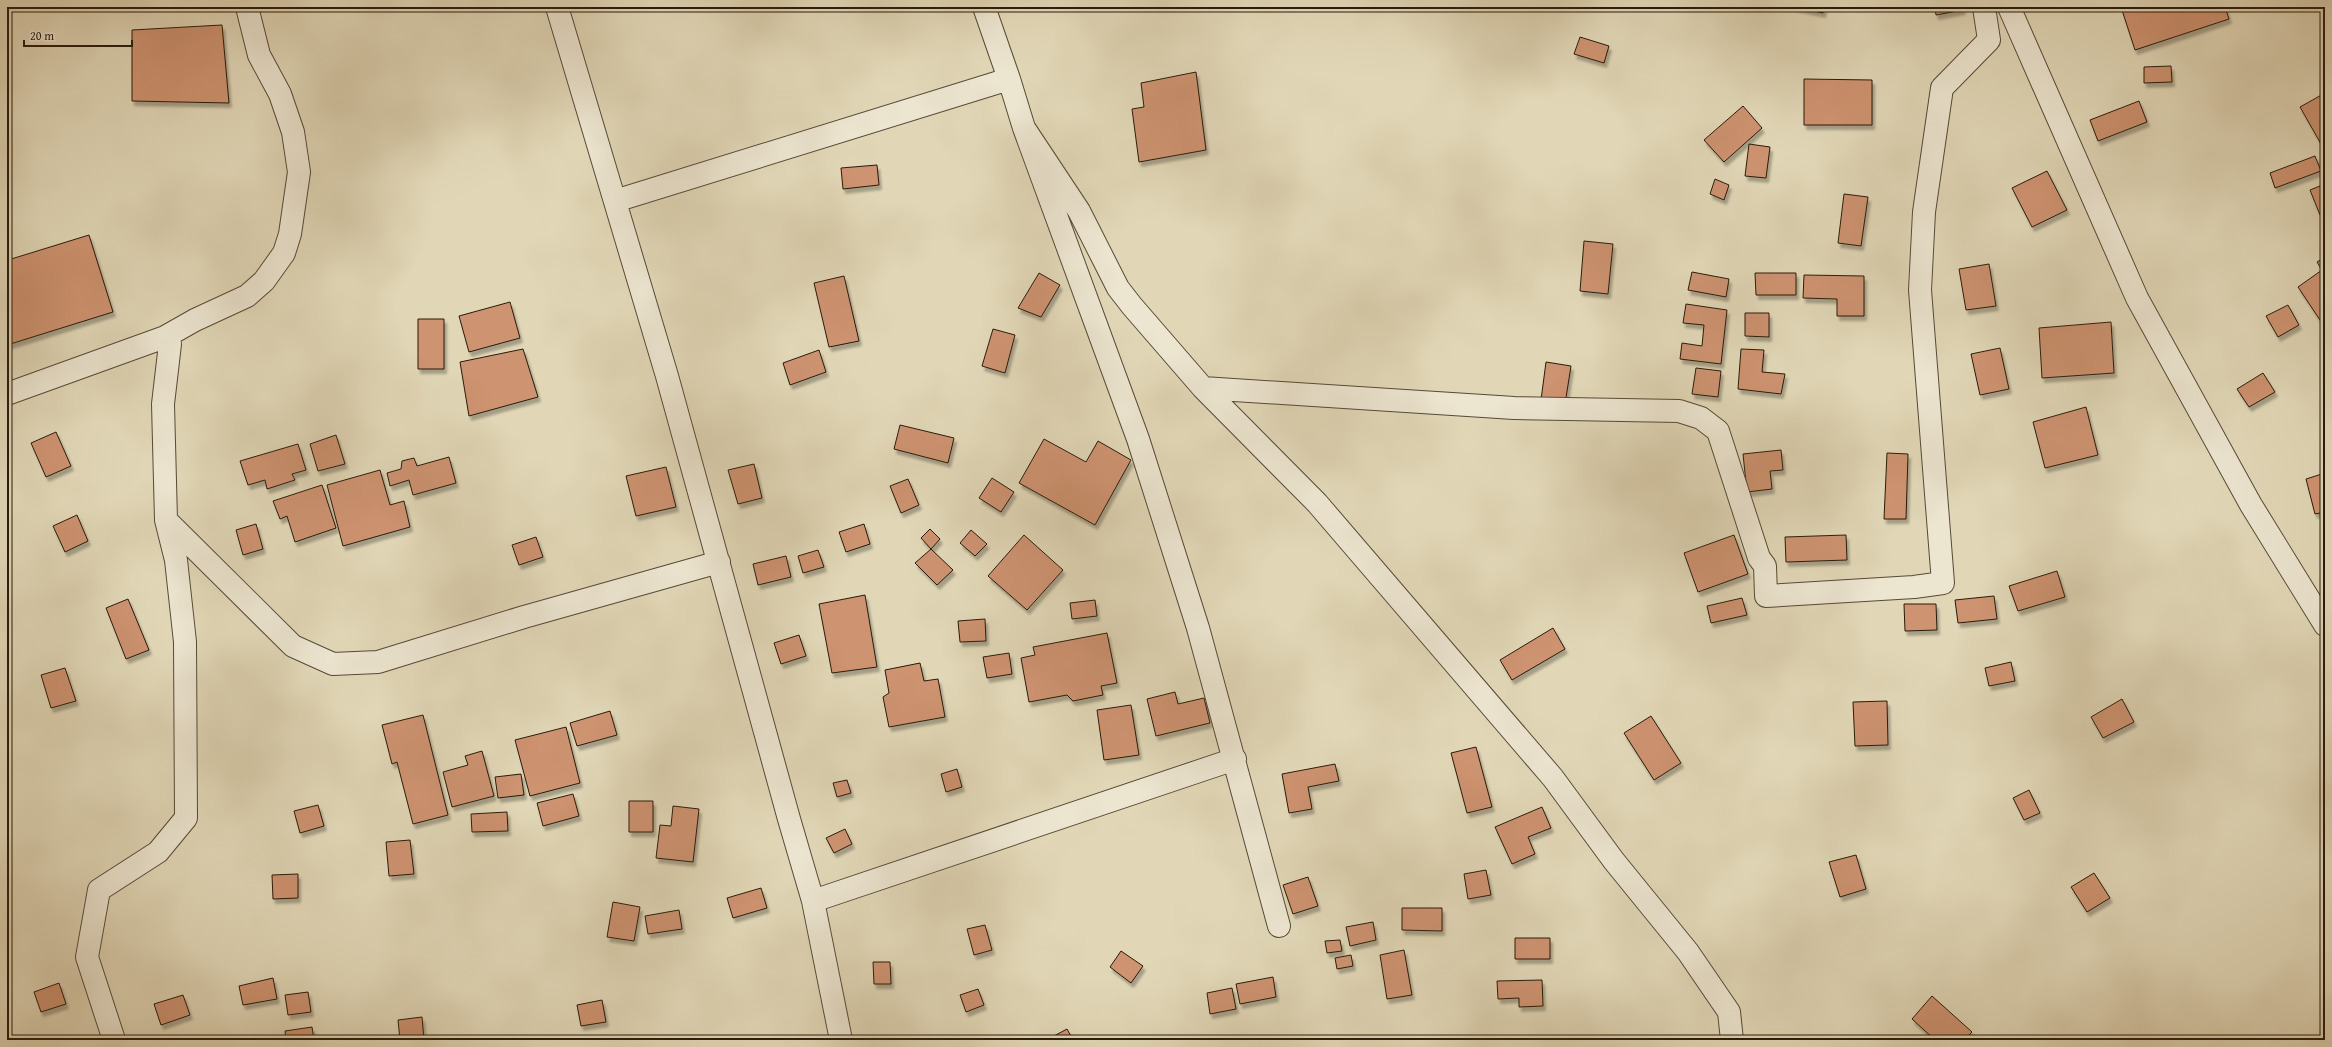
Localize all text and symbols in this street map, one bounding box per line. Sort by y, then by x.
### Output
scale bar [24,22,132,48]
text: 20 m [30,27,54,44]

